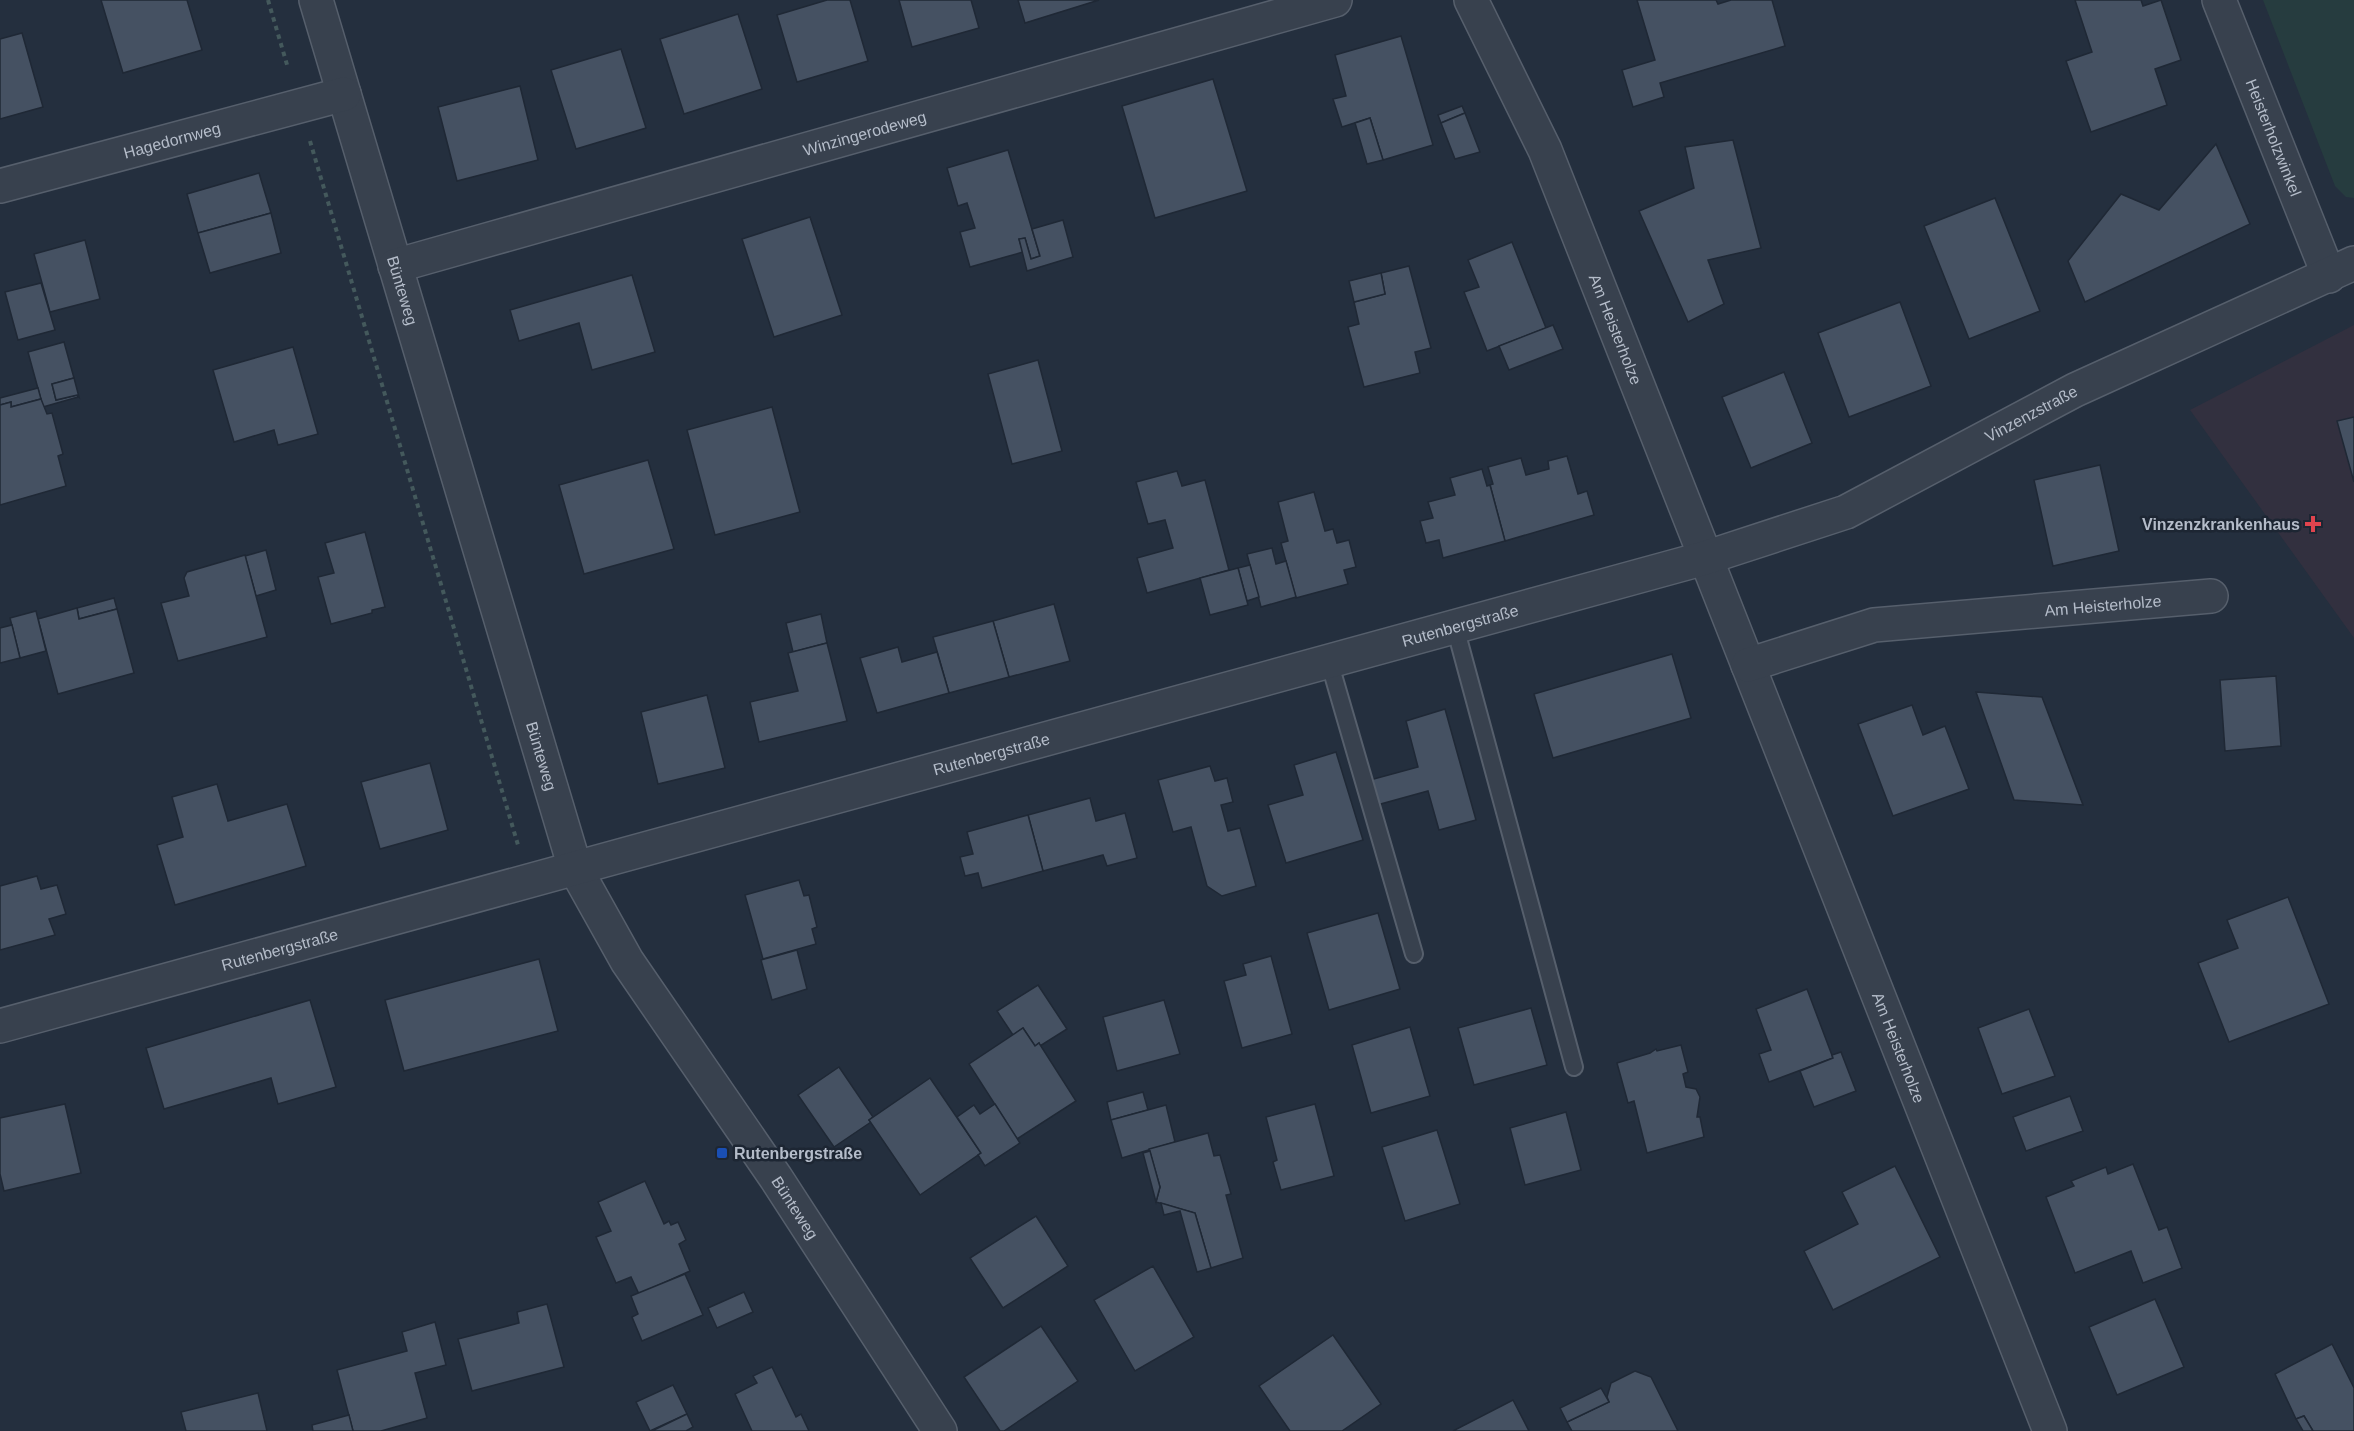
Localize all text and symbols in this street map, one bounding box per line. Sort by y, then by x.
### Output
street label: Heisterholzwinkel [2243,76,2305,199]
street label: Winzingerodeweg [801,108,928,159]
street label: Hagedornweg [122,119,222,161]
street label: Bünteweg [384,254,421,327]
street label: Am Heisterholze [1586,272,1645,387]
street label: Vinzenzstraße [1982,382,2080,445]
marker: Vinzenzkrankenhaus [2304,515,2322,533]
place label: Vinzenzkrankenhaus [2142,516,2300,533]
street label: Am Heisterholze [2044,592,2162,619]
street label: Rutenbergstraße [1400,601,1520,649]
street label: Bünteweg [523,720,560,793]
street label: Rutenbergstraße [931,730,1052,778]
street label: Rutenbergstraße [219,925,340,973]
street label: Am Heisterholze [1869,990,1928,1105]
place label: Rutenbergstraße [734,1145,862,1162]
marker: Rutenbergstraße [715,1146,729,1160]
street label: Bünteweg [769,1173,822,1242]

